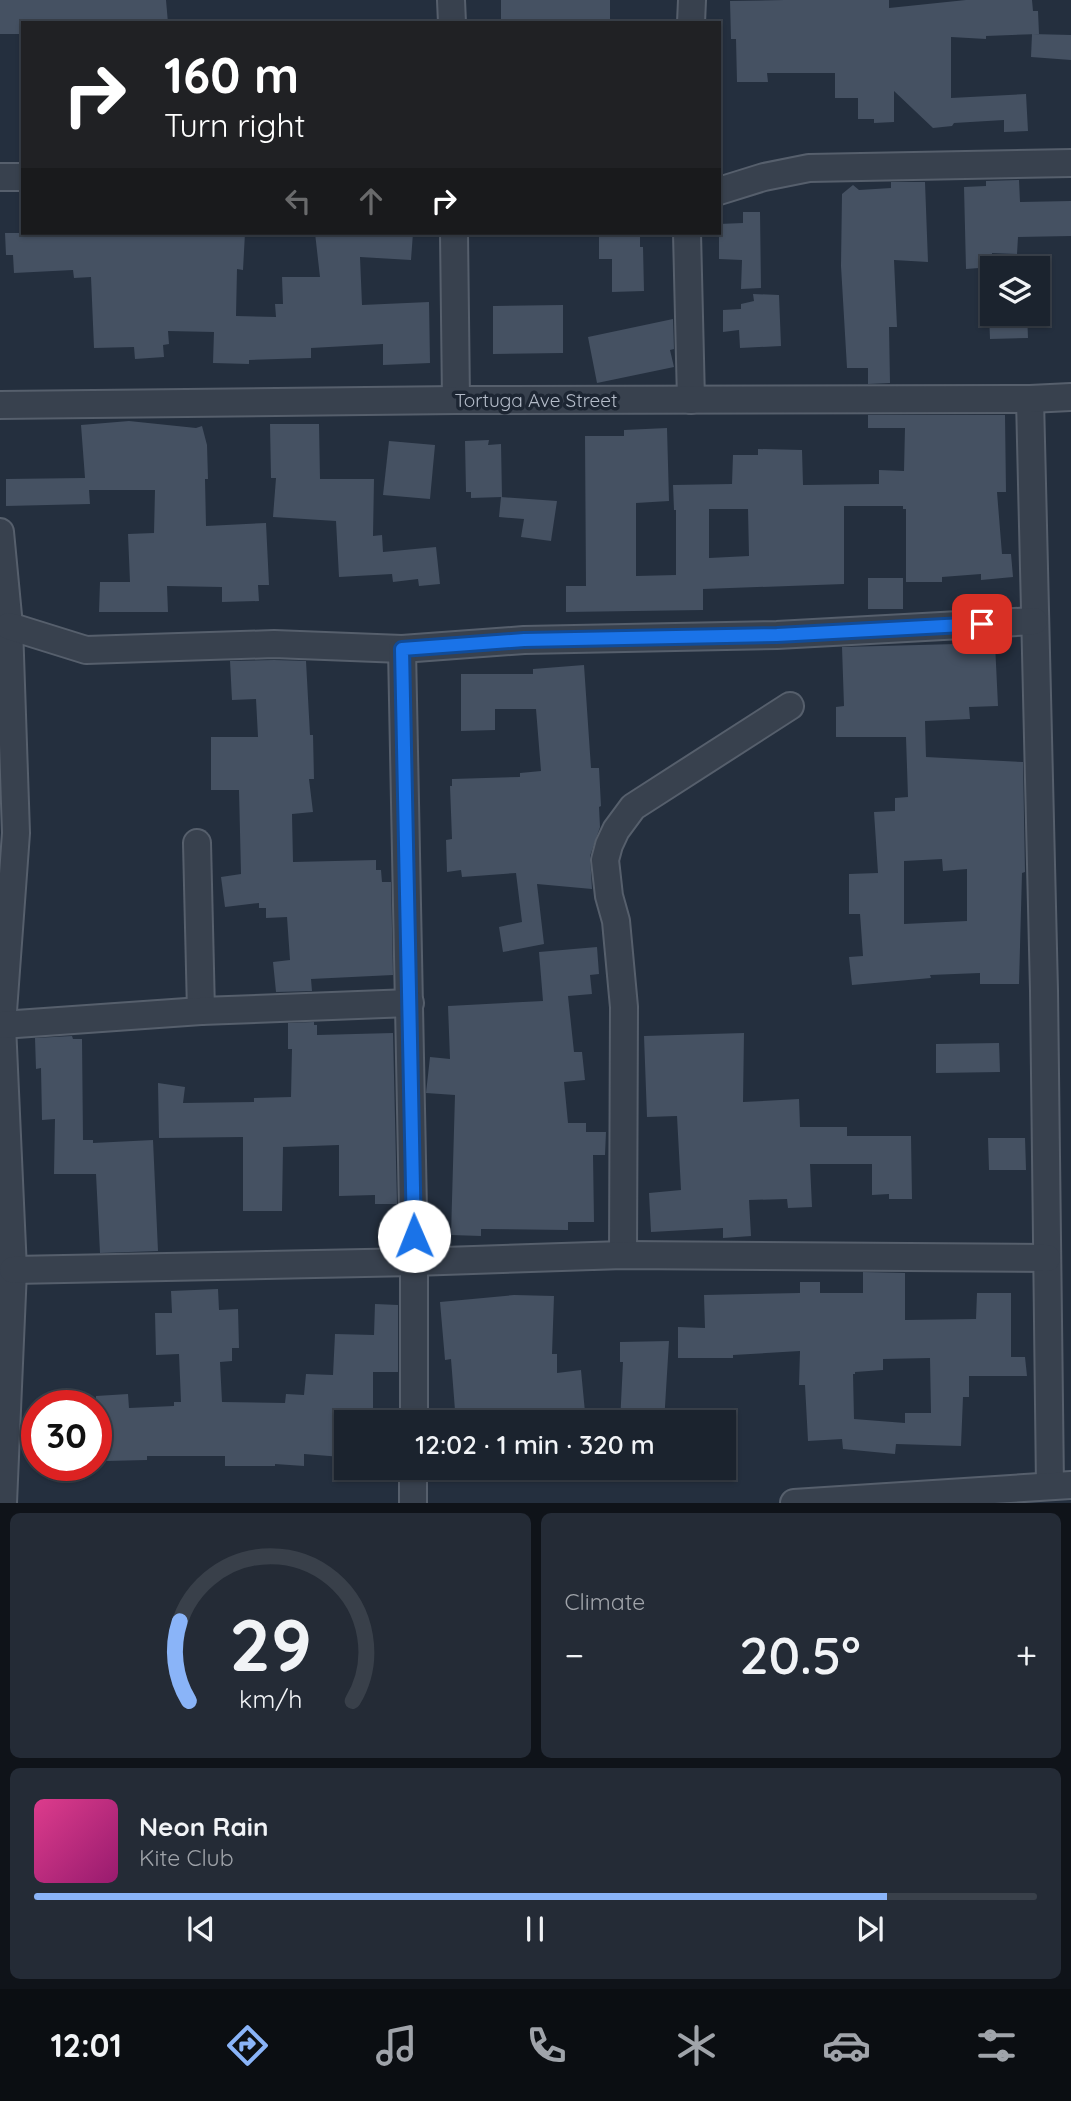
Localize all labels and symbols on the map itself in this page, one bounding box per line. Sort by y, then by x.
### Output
street label: Tortuga Ave Street [454,388,618,412]
pin [952,594,1012,654]
position arrow [377,1199,451,1273]
speed limit sign: 30 [21,1390,112,1481]

